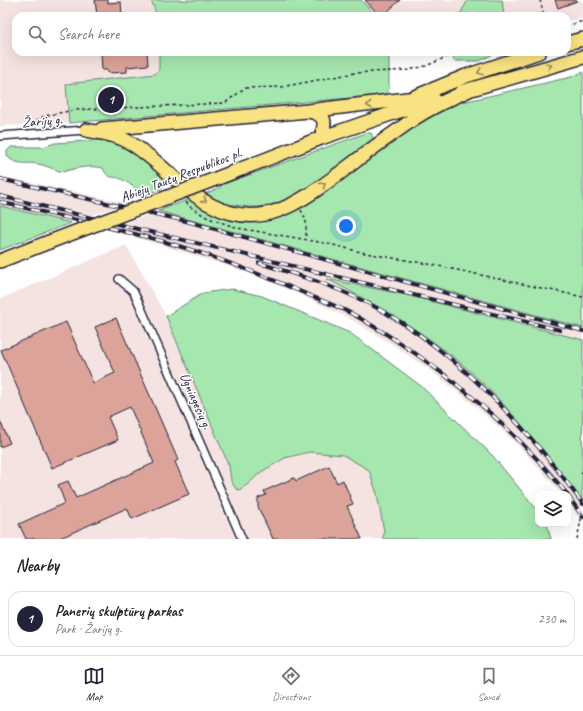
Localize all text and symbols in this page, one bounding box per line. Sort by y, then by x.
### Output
search box [12,12,571,56]
icon: search [26,23,48,45]
text: Search here [58,25,119,44]
one-way arrow [546,62,553,71]
one-way arrow [477,67,484,75]
pin: 1 [98,85,124,115]
one-way arrow [366,100,372,109]
street label: Žarijų g. [21,111,63,131]
street label: Abiejų Tautų Respublikos pl. [118,144,244,206]
one-way arrow [319,182,326,190]
one-way arrow [200,196,207,203]
your location [336,216,356,236]
street label: Ugniagesių g. [176,370,216,432]
map controls [535,491,571,527]
button: layers [535,491,571,527]
text: Nearby [16,555,59,576]
text: Panerių skulptūrų parkas [55,602,182,621]
text: 1 [27,611,33,627]
text: 230 m [538,611,566,627]
text: Park · Žarijų g. [55,621,122,637]
tab: Map [83,665,105,703]
tab: Directions [272,665,311,703]
tab: Saved [478,665,500,703]

